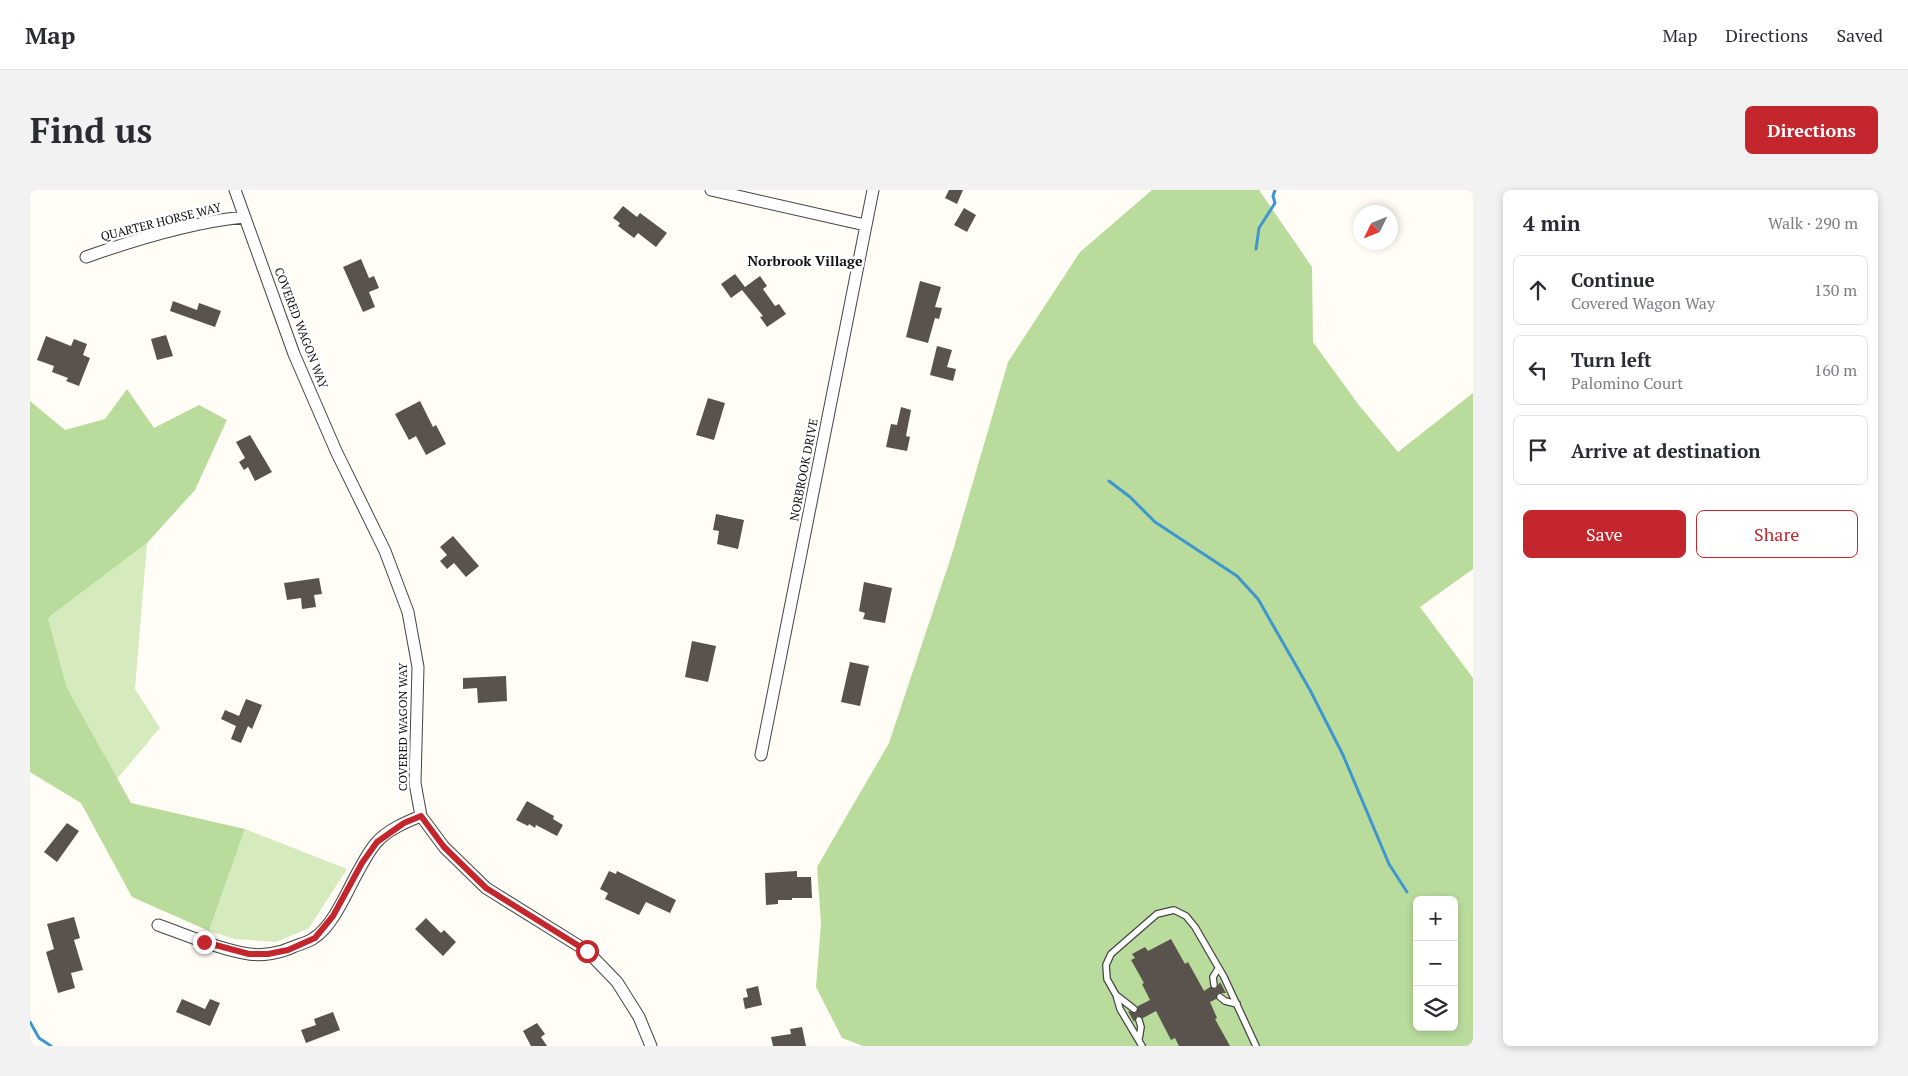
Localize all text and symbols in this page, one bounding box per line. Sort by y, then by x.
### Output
text: Map [25,19,75,51]
text: Map [1662,23,1697,47]
text: Directions [1725,23,1808,47]
text: Saved [1836,23,1883,47]
button: Directions [1745,106,1878,154]
text: Find us [30,107,152,153]
street label: QUARTER HORSE WAY [99,199,223,244]
north arrow [1353,205,1398,250]
text: 4 min [1523,209,1580,237]
text: Walk · 290 m [1768,212,1858,234]
district label: Norbrook Village [747,251,863,270]
street label: COVERED WAGON WAY [271,265,332,391]
text: Continue [1571,267,1655,292]
icon: ahead [1524,276,1552,304]
text: 130 m [1814,279,1857,301]
text: Covered Wagon Way [1571,292,1715,314]
text: Turn left [1571,347,1652,372]
icon: left [1524,356,1552,384]
text: 160 m [1814,359,1857,381]
text: Palomino Court [1571,372,1683,394]
street label: NORBROOK DRIVE [786,417,821,522]
icon: arrive [1524,436,1552,464]
text: Arrive at destination [1571,438,1760,463]
button: Save [1523,510,1686,558]
button: Share [1696,510,1858,558]
street label: COVERED WAGON WAY [395,662,410,791]
map controls [1413,896,1458,1031]
button: + [1413,896,1458,941]
route end [193,931,216,954]
route start [576,940,599,963]
button: − [1413,941,1458,986]
button: layers [1413,986,1458,1031]

